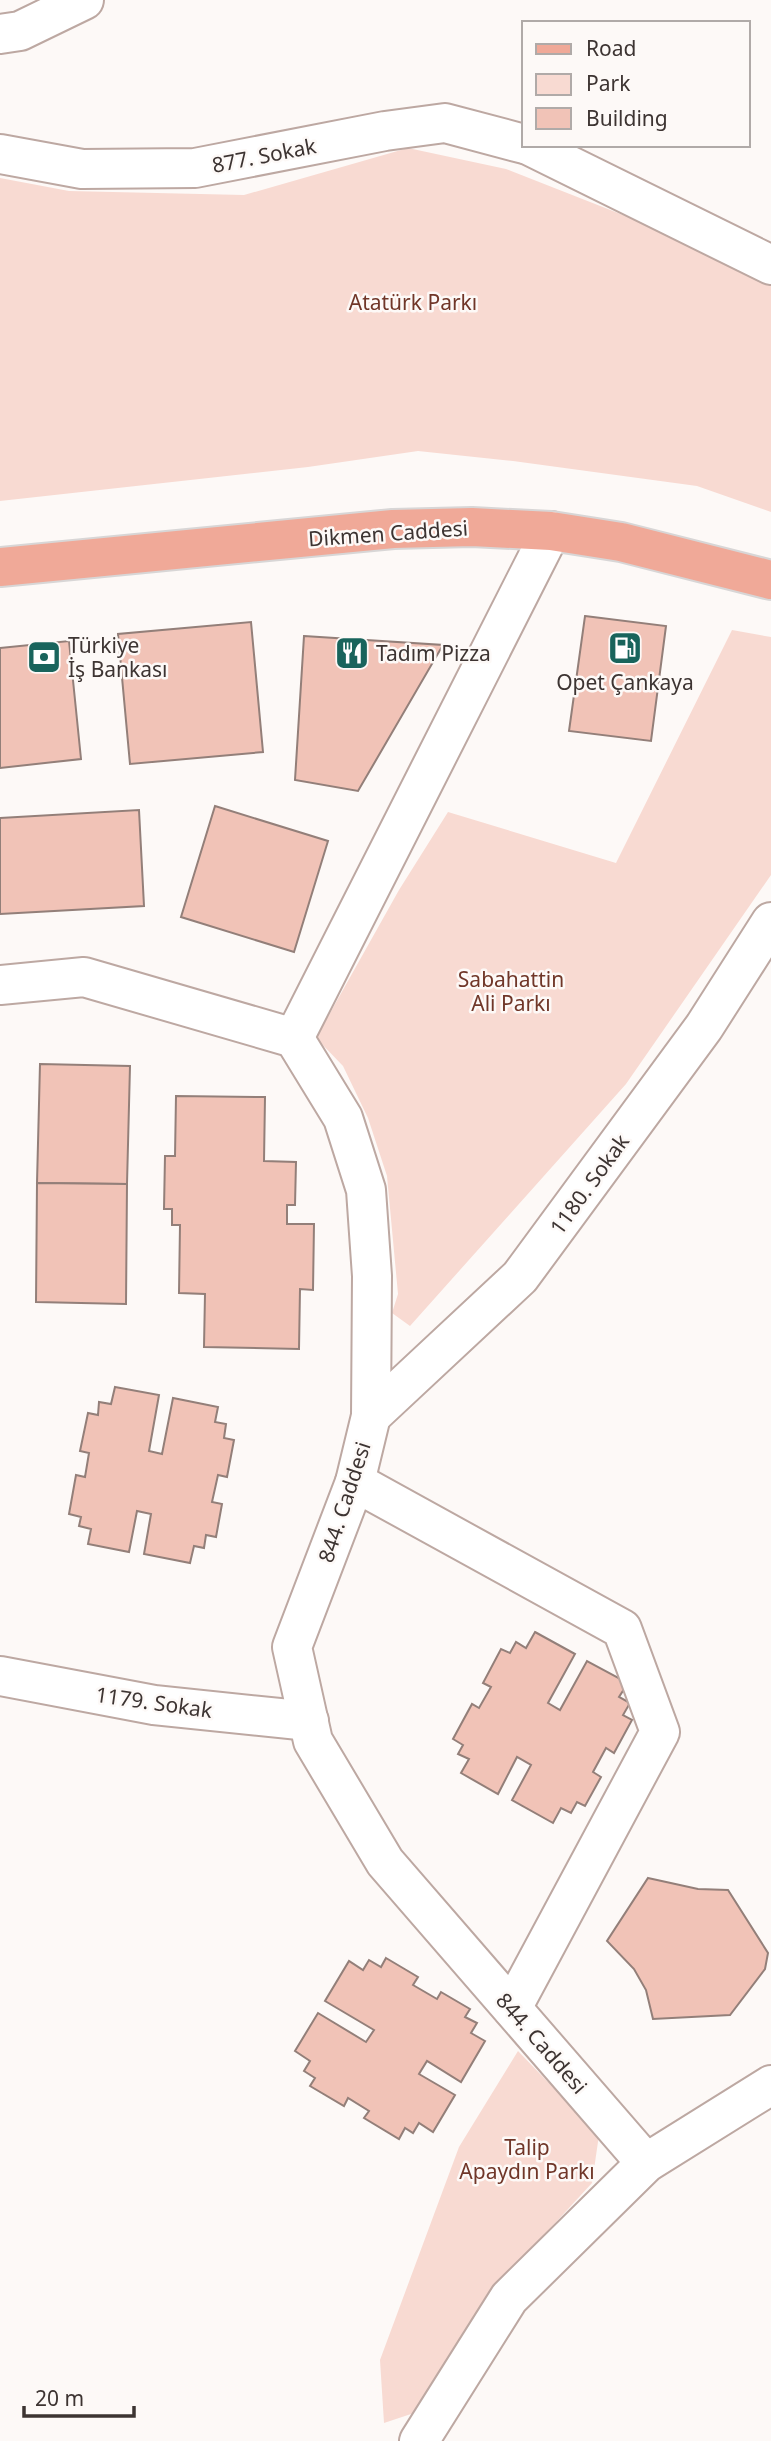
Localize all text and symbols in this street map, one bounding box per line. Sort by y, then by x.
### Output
legend [522,21,750,147]
text: Road [586,34,636,62]
text: Park [586,69,631,97]
text: Building [586,104,668,132]
street label: 877. Sokak [210,131,319,179]
park label: Atatürk Parkı [349,288,477,316]
street label: Dikmen Caddesi [307,513,469,553]
fuel station icon: Opet Çankaya [606,629,644,667]
place label: Türkiye İş Bankası [68,631,168,683]
restaurant icon: Tadım Pizza [333,634,371,672]
bank icon: Türkiye İş Bankası [25,638,63,676]
place label: Tadım Pizza [376,639,491,667]
place label: Opet Çankaya [556,668,694,696]
park label: Sabahattin Ali Parkı [458,965,564,1017]
street label: 1180. Sokak [543,1128,635,1240]
street label: 844. Caddesi [311,1438,377,1566]
street label: 1179. Sokak [94,1680,215,1724]
street label: 844. Caddesi [490,1987,594,2099]
park label: Talip Apaydın Parkı [459,2133,595,2185]
scale bar [24,2374,135,2418]
text: 20 m [35,2384,84,2412]

